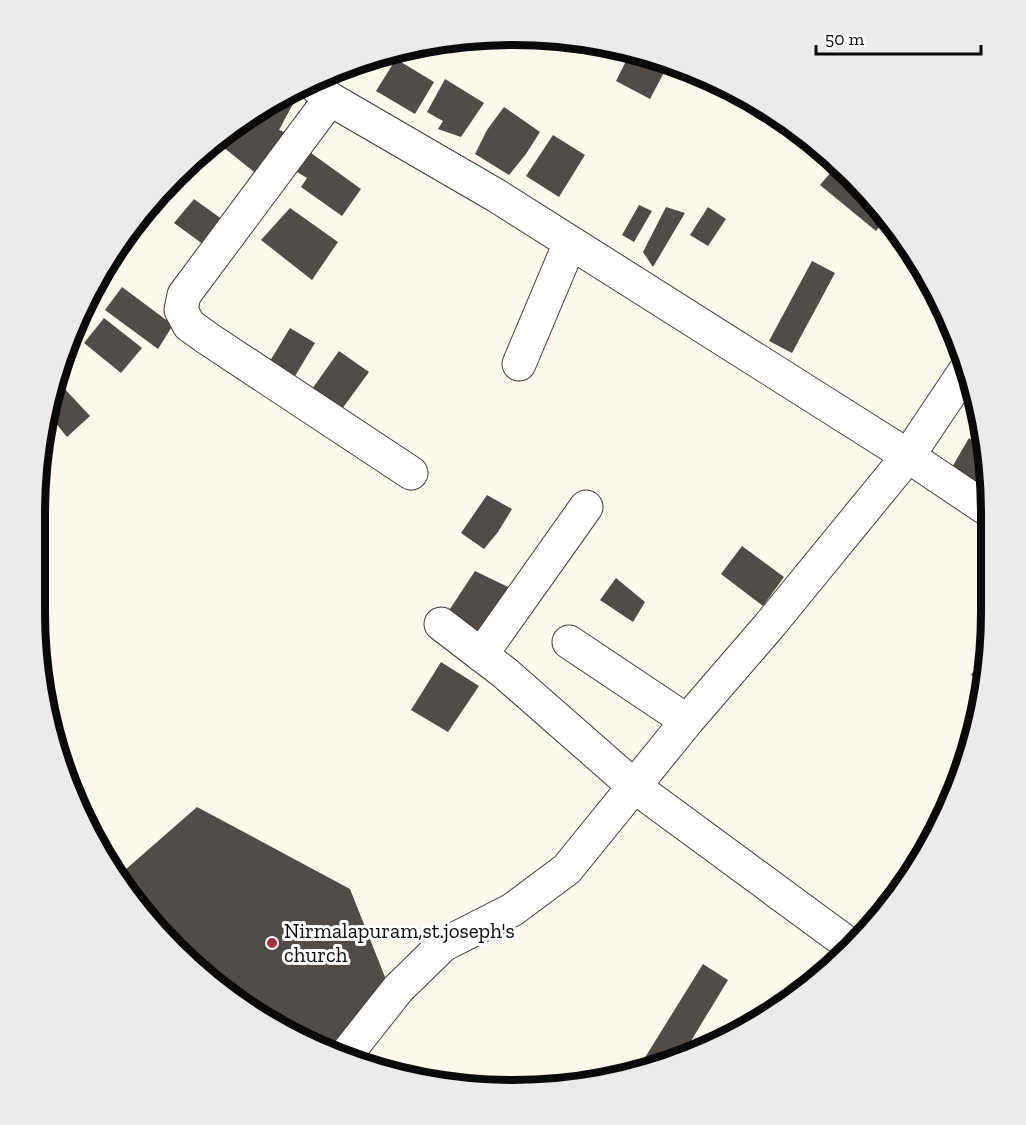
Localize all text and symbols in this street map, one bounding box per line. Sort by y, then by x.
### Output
scale bar [816,18,981,56]
text: 50 m [825,28,865,50]
place label: Nirmalapuram,st.joseph's church [284,918,515,967]
marker: Nirmalapuram,st.joseph's church [265,936,279,950]

